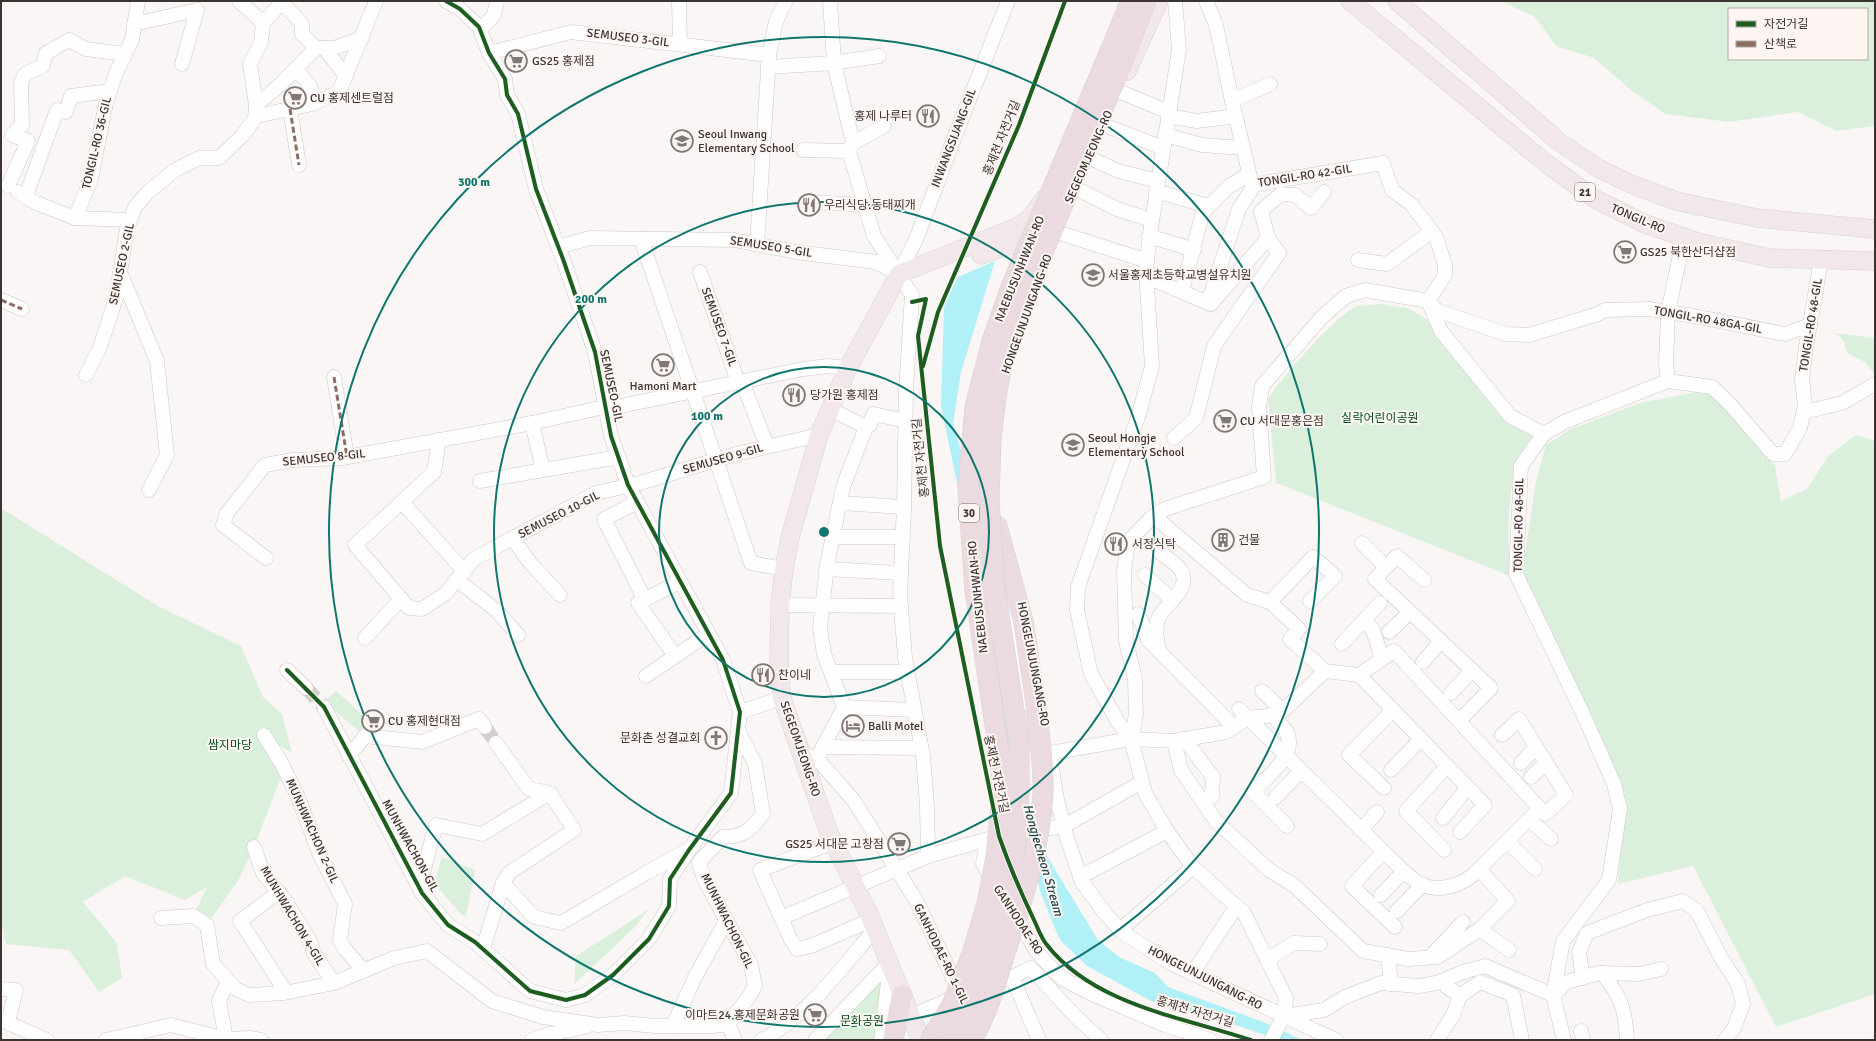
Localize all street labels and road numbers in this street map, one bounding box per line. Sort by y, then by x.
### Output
street label: SEMUSEO 3-GIL [586,25,670,51]
street label: INWANGSIJANG-GIL [928,86,980,190]
street label: TONGIL-RO 36-GIL [79,95,115,191]
street label: 홍제천 자전거길 [980,98,1024,178]
street label: SEGEOMJEONG-RO [1062,108,1116,206]
street label: TONGIL-RO 42-GIL [1257,161,1353,191]
road number: 21 [1575,183,1595,201]
street label: TONGIL-RO [1609,201,1667,237]
street label: NAEBUSUNHWAN-RO [992,214,1048,324]
street label: SEMUSEO 2-GIL [106,222,138,306]
street label: SEMUSEO 5-GIL [729,233,813,261]
street label: HONGEUNJUNGANG-RO [998,252,1056,376]
street label: TONGIL-RO 48-GIL [1796,277,1826,373]
street label: SEMUSEO 7-GIL [698,285,740,369]
street label: TONGIL-RO 48GA-GIL [1653,303,1763,337]
street label: SEMUSEO-GIL [596,348,626,424]
street label: 홍제천 자전거길 [909,417,933,499]
street label: SEMUSEO 9-GIL [681,440,765,478]
street label: SEMUSEO 8-GIL [282,446,366,470]
street label: TONGIL-RO 48-GIL [1511,478,1527,572]
street label: SEMUSEO 10-GIL [516,488,602,542]
road number: 30 [959,504,979,522]
street label: NAEBUSUNHWAN-RO [965,540,991,654]
street label: HONGEUNJUNGANG-RO [1014,601,1052,728]
street label: SEGEOMJEONG-RO [777,699,823,799]
street label: 홍제천 자전거길 [980,733,1012,815]
street label: MUNHWACHON 2-GIL [282,776,342,886]
street label: MUNHWACHON-GIL [378,797,442,895]
street label: MUNHWACHON 4-GIL [256,864,328,968]
street label: MUNHWACHON-GIL [697,871,757,971]
street label: GANHODAE-RO [990,882,1046,958]
street label: GANHODAE-RO 1-GIL [910,901,972,1007]
street label: HONGEUNJUNGANG-RO [1145,943,1265,1013]
street label: 홍제천 자전거길 [1155,993,1235,1031]

